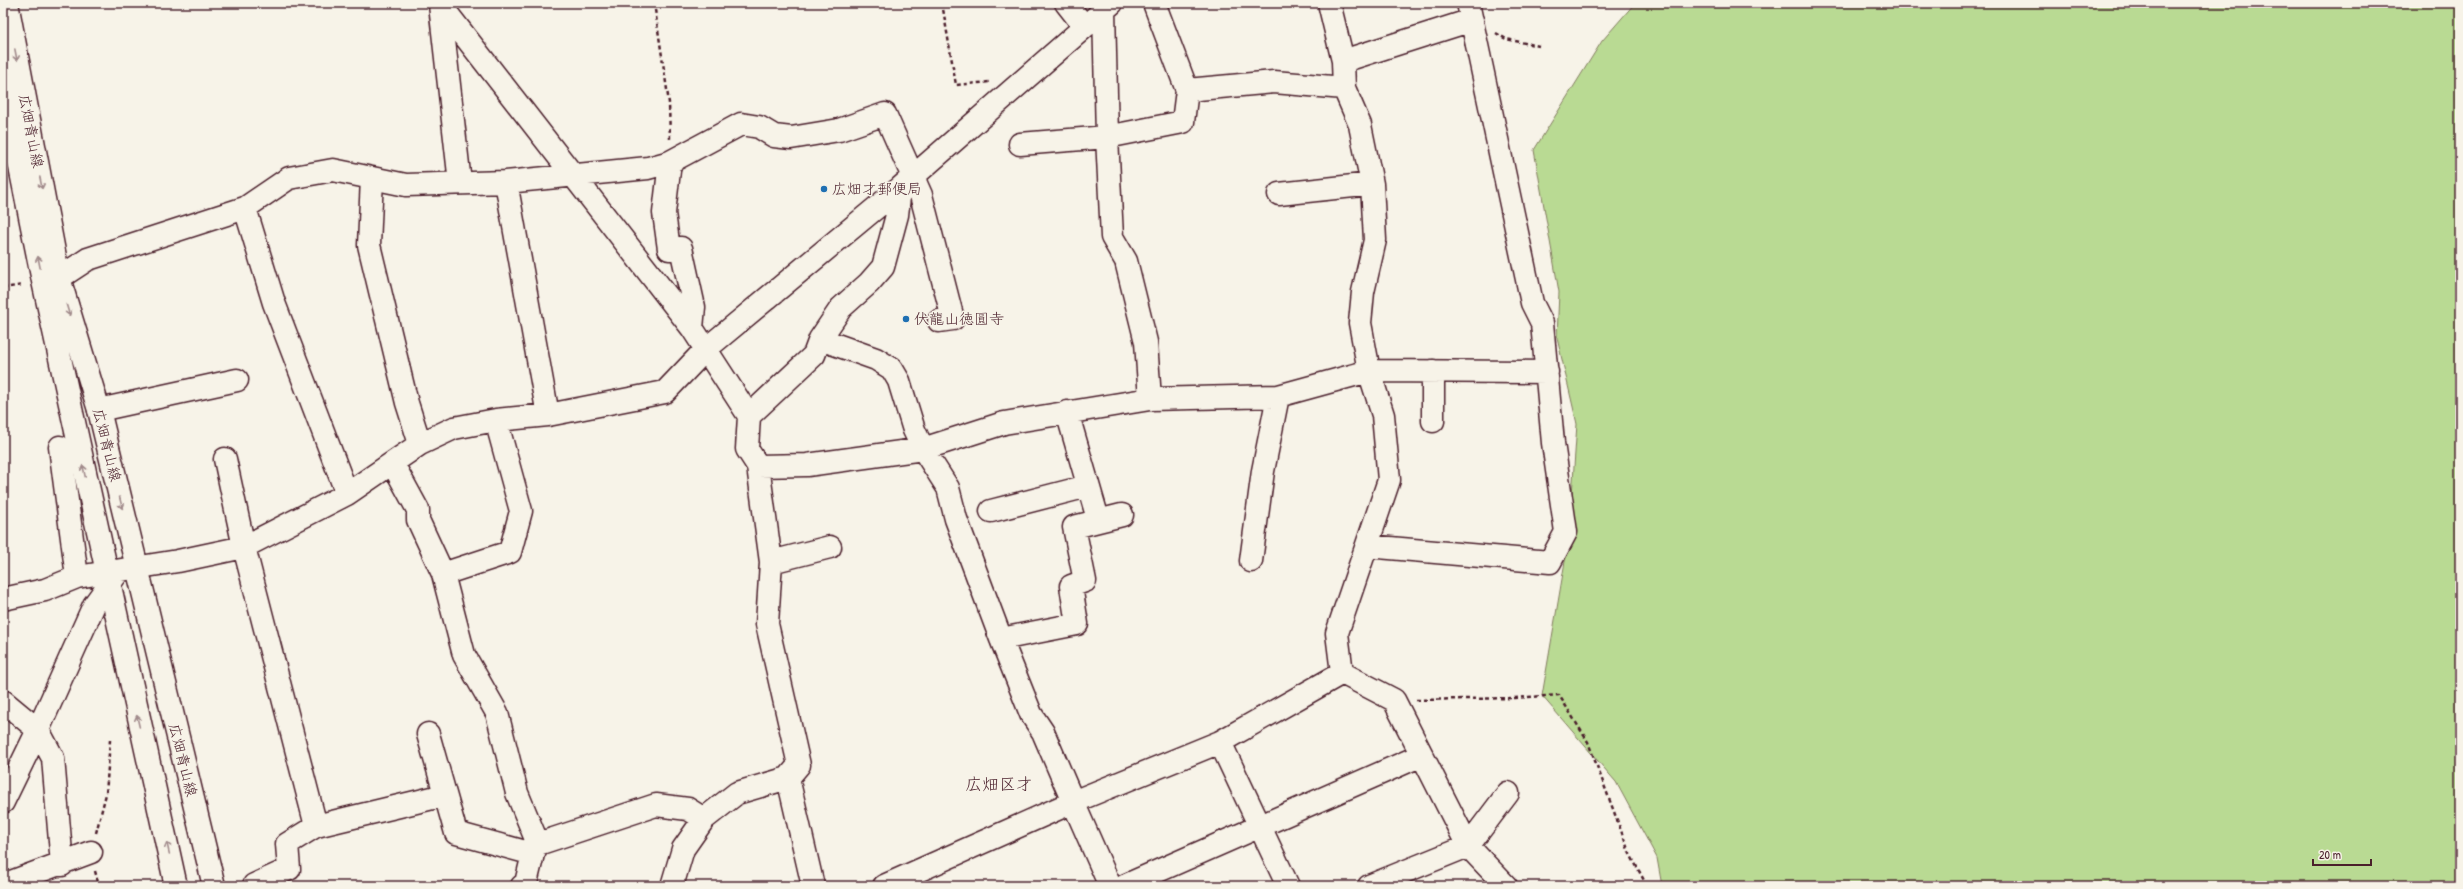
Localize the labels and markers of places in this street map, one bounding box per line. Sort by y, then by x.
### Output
place label: 広畑才郵便局 [832,178,922,199]
marker: 広畑才郵便局 [819,184,829,194]
place label: 伏龍山徳圓寺 [914,308,1004,329]
marker: 伏龍山徳圓寺 [901,314,911,324]

